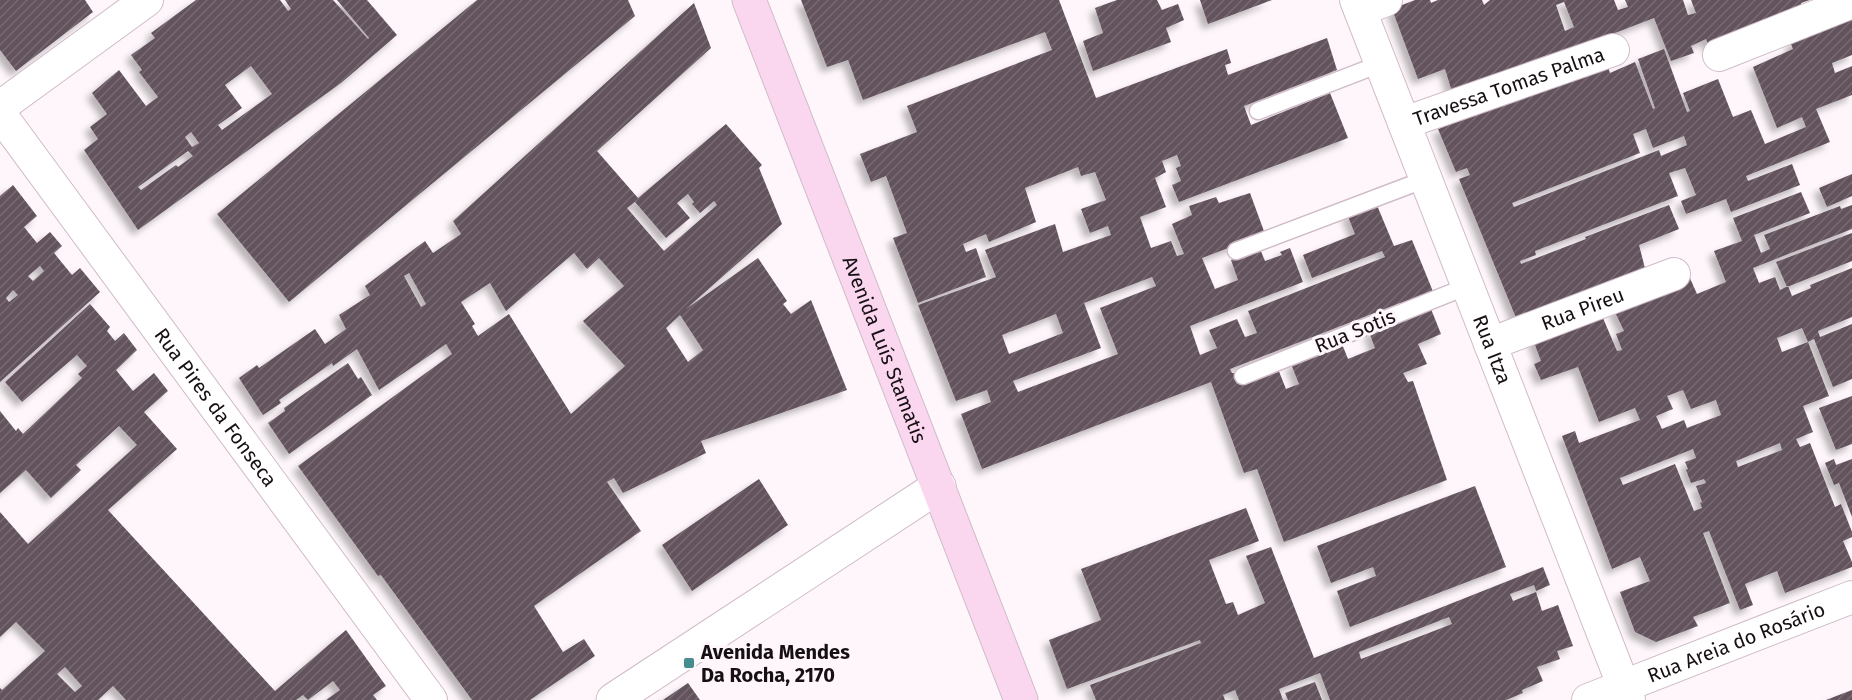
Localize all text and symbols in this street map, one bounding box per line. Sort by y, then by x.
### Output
street label: Travessa Tomas Palma [1410,42,1608,131]
street label: Avenida Luís Stamatis [838,253,932,446]
street label: Rua Pireu [1538,282,1627,335]
street label: Rua Sotis [1311,304,1399,358]
street label: Rua Itza [1468,311,1517,387]
street label: Rua Pires da Fonseca [149,323,282,491]
street label: Rua Areia do Rosário [1644,597,1828,688]
place label: Avenida Mendes Da Rocha, 2170 [700,640,850,687]
marker: Avenida Mendes Da Rocha, 2170 [682,656,696,670]

